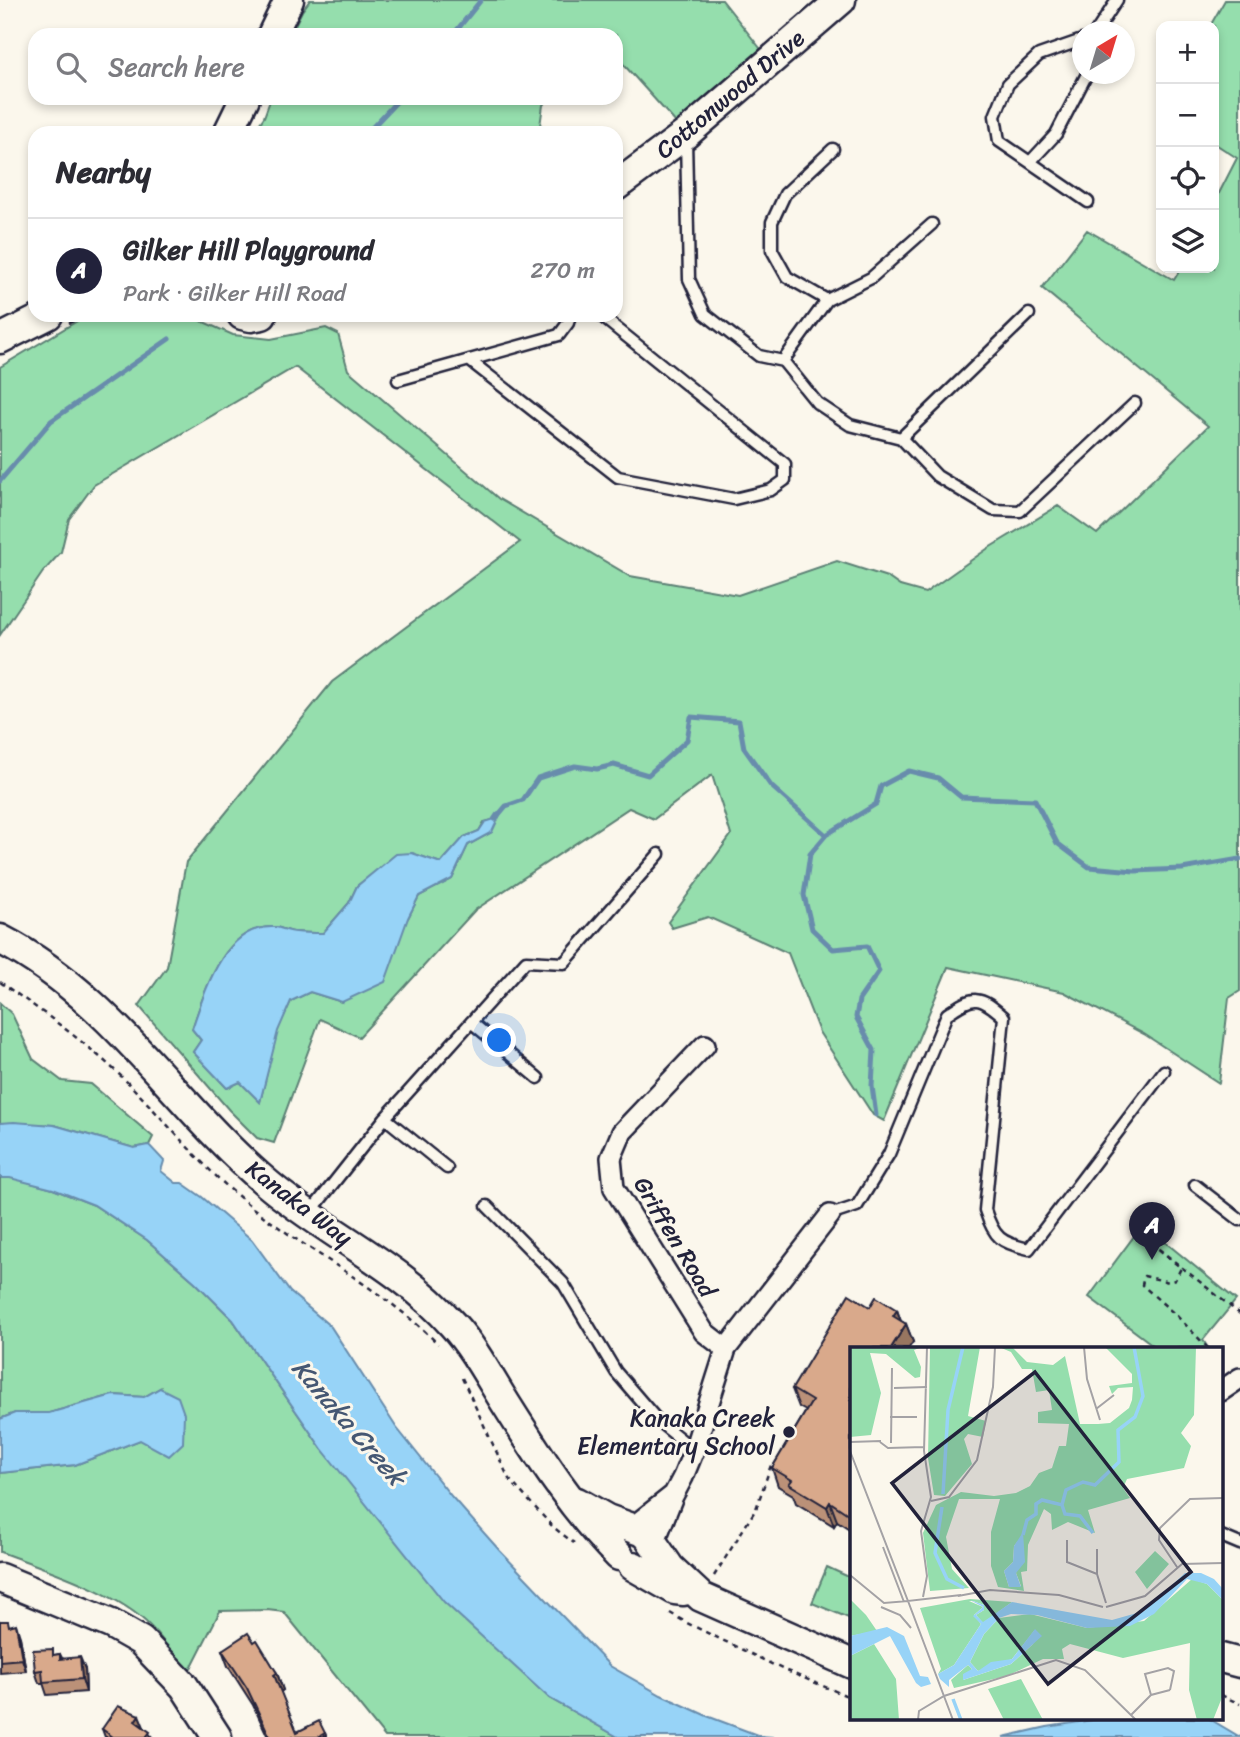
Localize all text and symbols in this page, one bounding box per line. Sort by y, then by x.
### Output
street label: Cottonwood Drive [646,18,815,170]
north arrow [1072,21,1135,84]
map controls [1156,21,1219,273]
button: + [1156,21,1219,84]
search box [28,28,623,105]
text: Search here [108,44,245,90]
icon: search [52,48,90,86]
button: − [1156,84,1219,147]
text: Nearby [56,145,151,199]
button: locate [1156,147,1219,210]
button: layers [1156,210,1219,273]
text: Gilker Hill Playground [123,227,373,273]
text: A [71,250,87,291]
text: 270 m [530,250,595,291]
text: Park · Gilker Hill Road [123,273,346,314]
your location [482,1023,516,1057]
street label: Kanaka Way [236,1148,362,1258]
street label: Griffen Road [622,1168,729,1307]
pin: A [1129,1202,1175,1260]
inset map [850,1347,1222,1720]
water label: Kanaka Creek [280,1348,420,1499]
place label: Kanaka Creek Elementary School [577,1397,776,1467]
marker: Kanaka Creek Elementary School [781,1424,797,1440]

